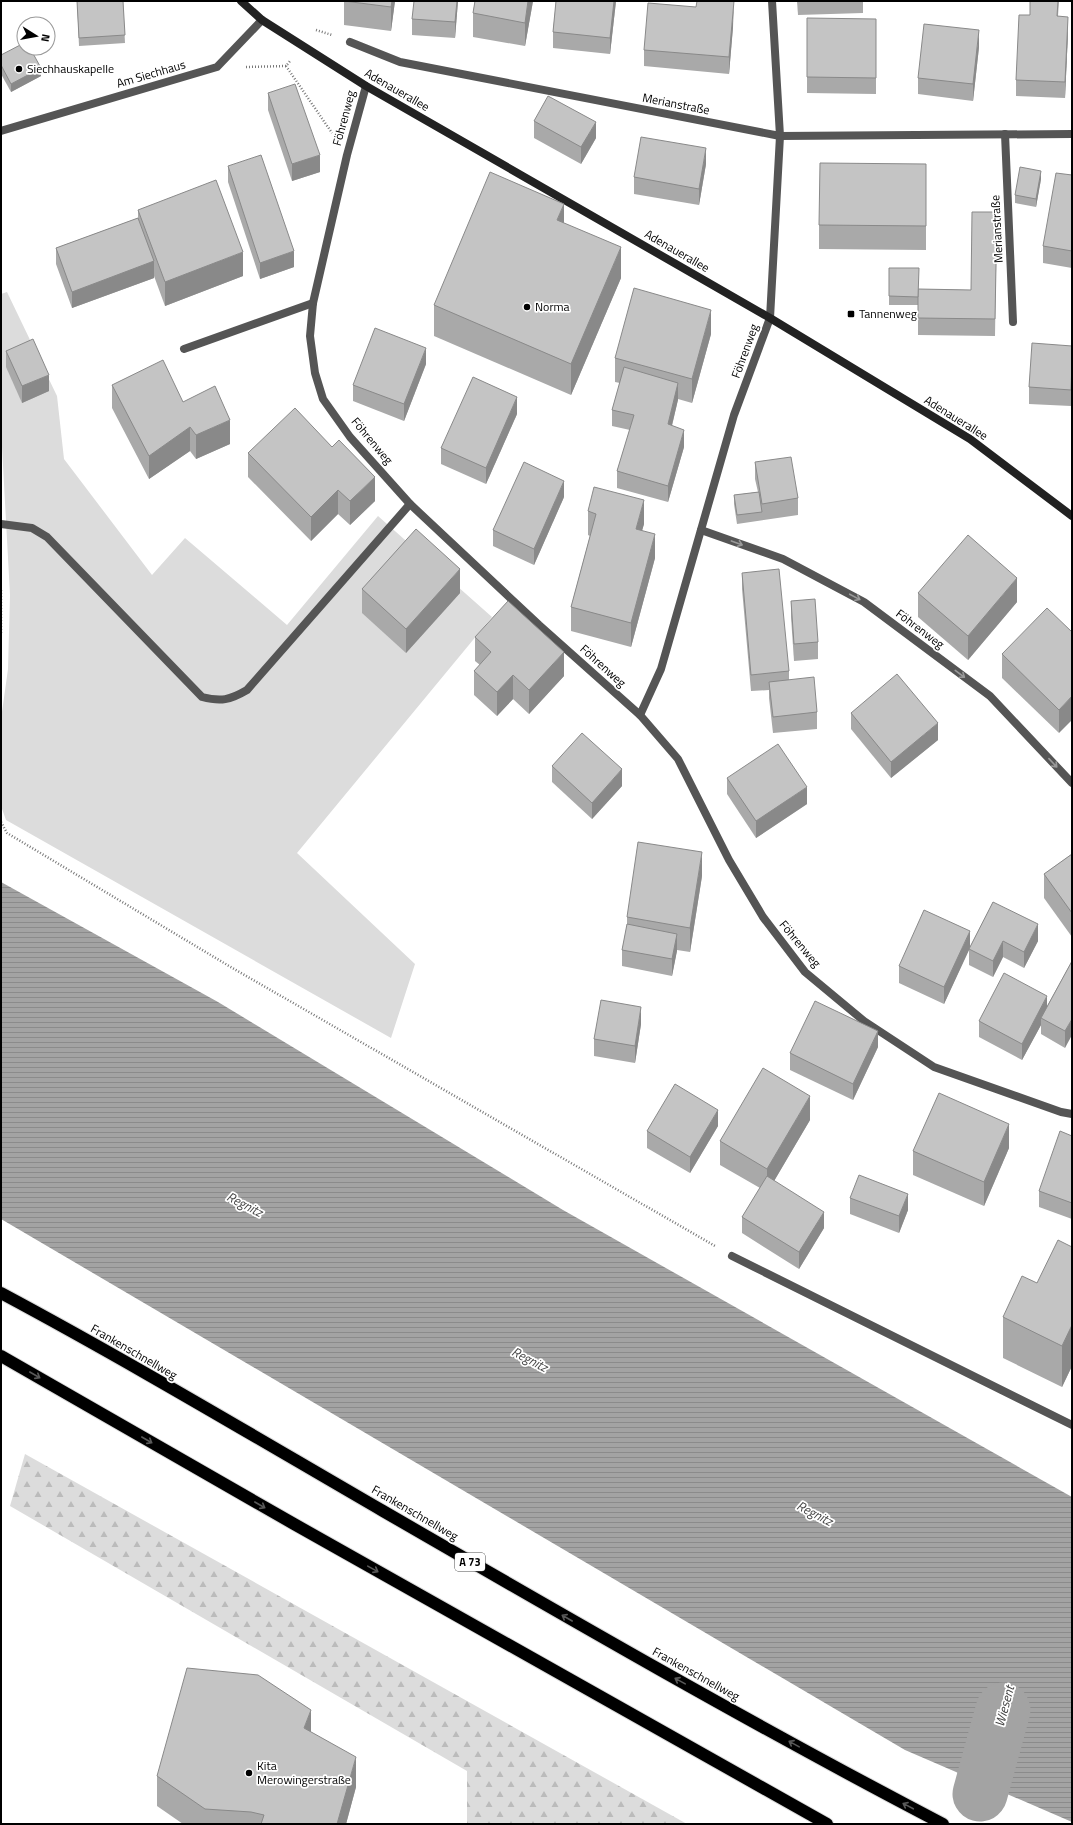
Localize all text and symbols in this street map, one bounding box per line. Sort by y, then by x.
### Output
north arrow [16,16,56,56]
text: N [37,33,54,43]
street label: Am Siechhaus [114,54,188,92]
place label: Siechhauskapelle [27,59,114,78]
street label: Adenauerallee [361,63,433,116]
marker: Siechhauskapelle [14,64,24,74]
street label: Föhrenweg [327,88,360,148]
street label: Merianstraße [641,88,711,119]
street label: Merianstraße [985,194,1008,264]
street label: Adenauerallee [641,224,713,277]
place label: Norma [535,297,570,316]
marker: Norma [522,302,532,312]
place label: Tannenweg [859,304,917,323]
marker: Tannenweg [846,309,856,319]
street label: Föhrenweg [726,321,763,381]
street label: Adenauerallee [921,390,992,445]
street label: Föhrenweg [347,413,398,468]
one-way arrow [731,539,743,547]
one-way arrow [849,594,861,602]
street label: Föhrenweg [892,604,949,653]
street label: Föhrenweg [576,640,631,692]
one-way arrow [954,669,965,678]
one-way arrow [1049,758,1058,769]
street label: Föhrenweg [775,916,826,971]
water label: Regnitz [223,1186,268,1223]
street label: Frankenschnellweg [87,1319,181,1384]
water label: Regnitz [508,1341,553,1378]
one-way arrow [29,1372,41,1380]
one-way arrow [141,1437,153,1445]
street label: Frankenschnellweg [368,1480,462,1545]
water label: Regnitz [793,1495,838,1532]
one-way arrow [254,1502,266,1509]
road number: A 73 [455,1553,485,1571]
one-way arrow [367,1566,379,1573]
one-way arrow [561,1613,573,1621]
street label: Frankenschnellweg [649,1642,743,1705]
one-way arrow [674,1677,686,1684]
water label: Wiesent [989,1682,1020,1729]
one-way arrow [788,1740,800,1748]
place label: Kita Merowingerstraße [257,1756,351,1789]
marker: Kita Merowingerstraße [244,1768,254,1778]
one-way arrow [902,1802,914,1809]

